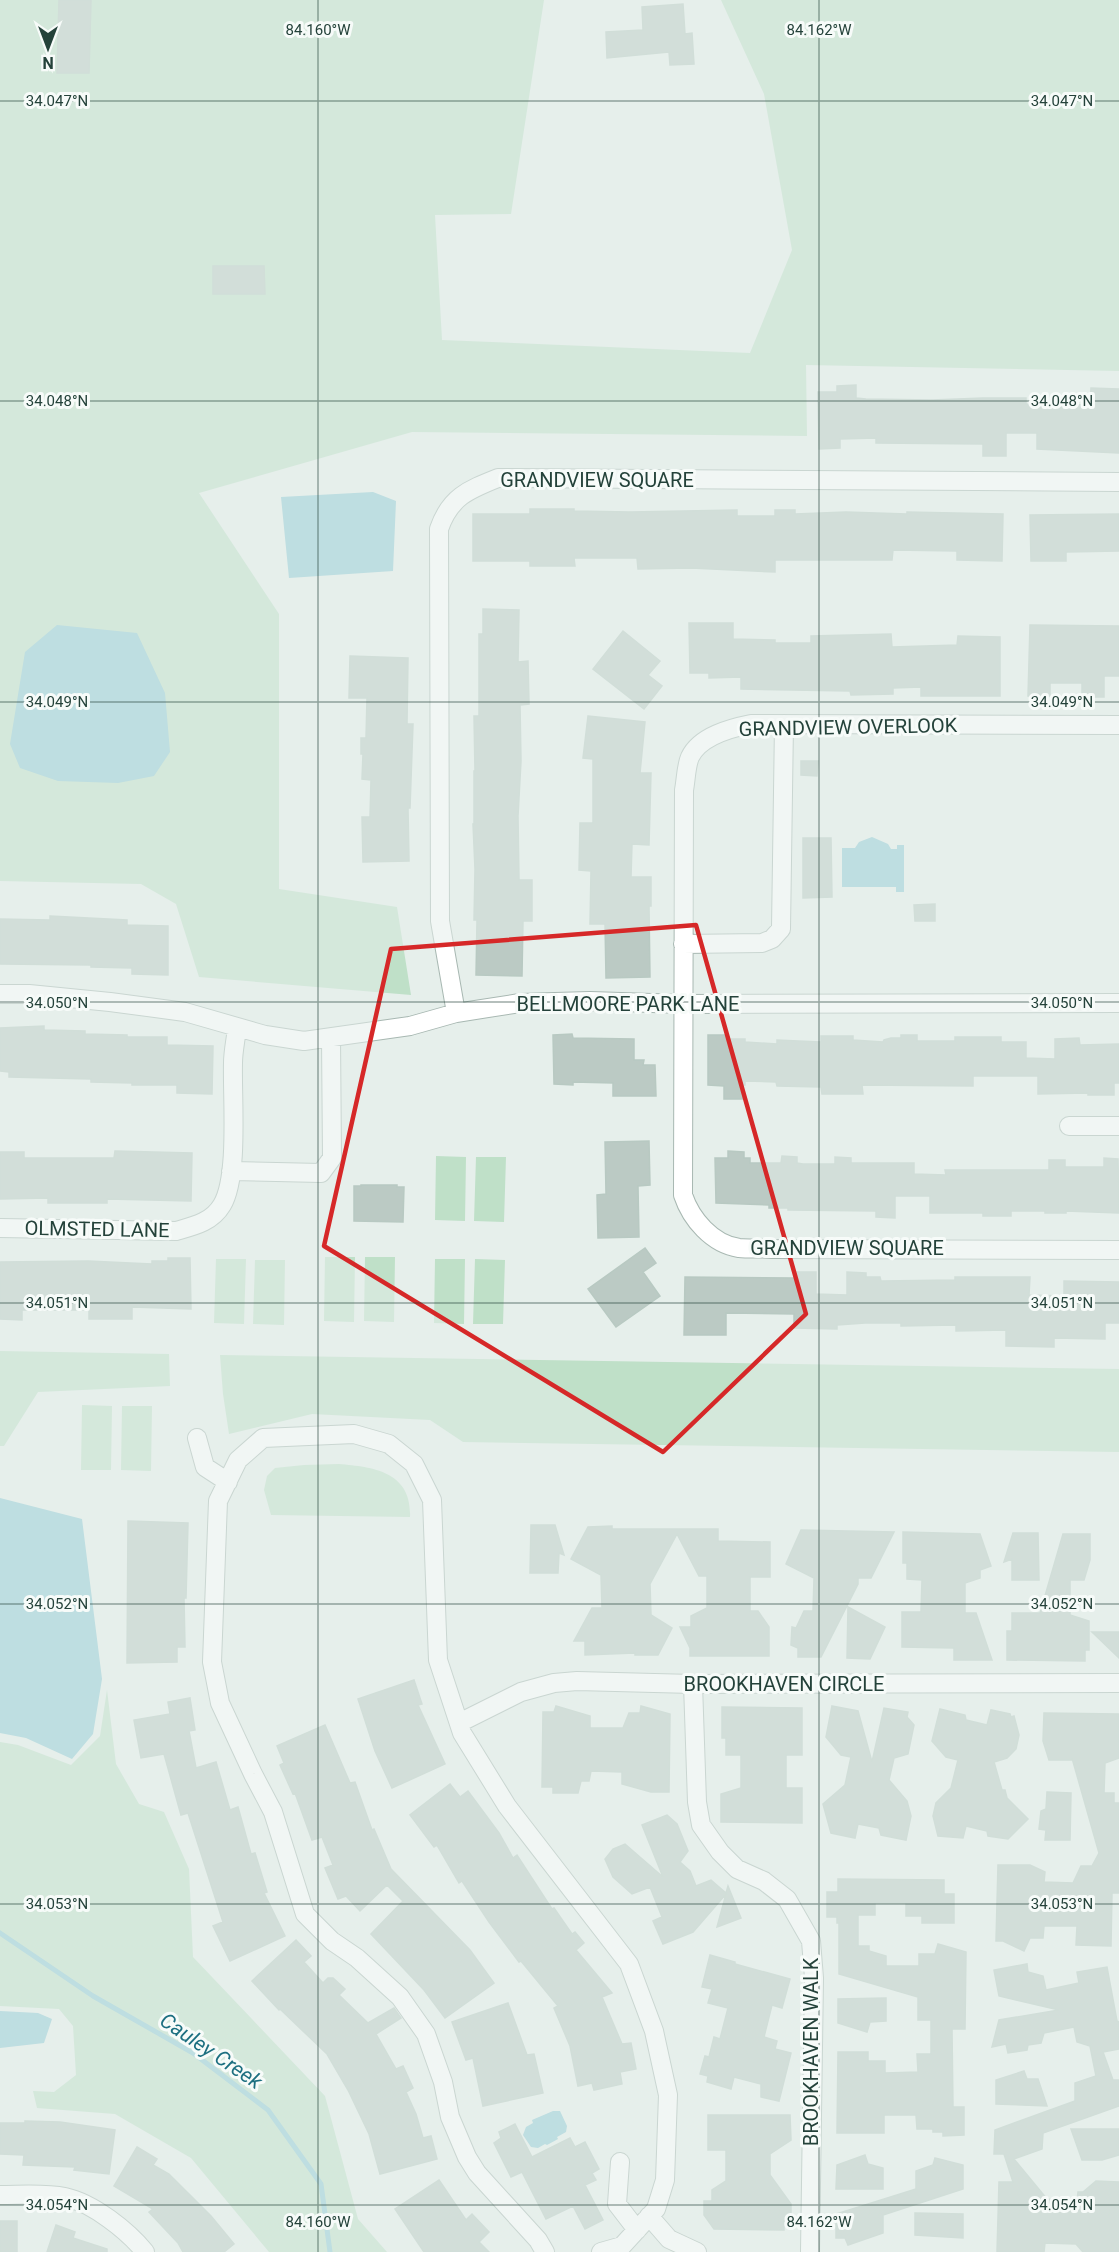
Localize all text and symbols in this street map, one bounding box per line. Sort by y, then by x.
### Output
north arrow [18,18,78,78]
text: 84.160°W [285,21,351,39]
text: 84.162°W [786,21,852,39]
text: N [42,53,54,72]
text: 34.047°N [26,92,88,110]
text: 34.047°N [1031,92,1093,110]
text: 34.048°N [26,392,88,410]
text: 34.048°N [1031,392,1093,410]
street label: GRANDVIEW SQUARE [500,468,694,492]
text: 34.049°N [26,693,88,711]
text: 34.049°N [1031,693,1093,711]
street label: GRANDVIEW OVERLOOK [739,713,958,741]
street label: BELLMOORE PARK LANE [517,992,739,1016]
text: 34.050°N [26,994,88,1012]
text: 34.050°N [1031,994,1093,1012]
street label: OLMSTED LANE [24,1216,170,1242]
street label: GRANDVIEW SQUARE [750,1236,944,1260]
text: 34.051°N [26,1294,88,1312]
text: 34.051°N [1031,1294,1093,1312]
text: 34.052°N [26,1595,88,1613]
text: 34.052°N [1031,1595,1093,1613]
street label: BROOKHAVEN CIRCLE [684,1672,884,1696]
text: 34.053°N [26,1895,88,1913]
text: 34.053°N [1031,1895,1093,1913]
street label: BROOKHAVEN WALK [799,1957,823,2146]
water label: Cauley Creek [155,2008,267,2094]
text: 34.054°N [26,2196,88,2214]
text: 34.054°N [1031,2196,1093,2214]
text: 84.160°W [285,2213,351,2231]
text: 84.162°W [786,2213,852,2231]

